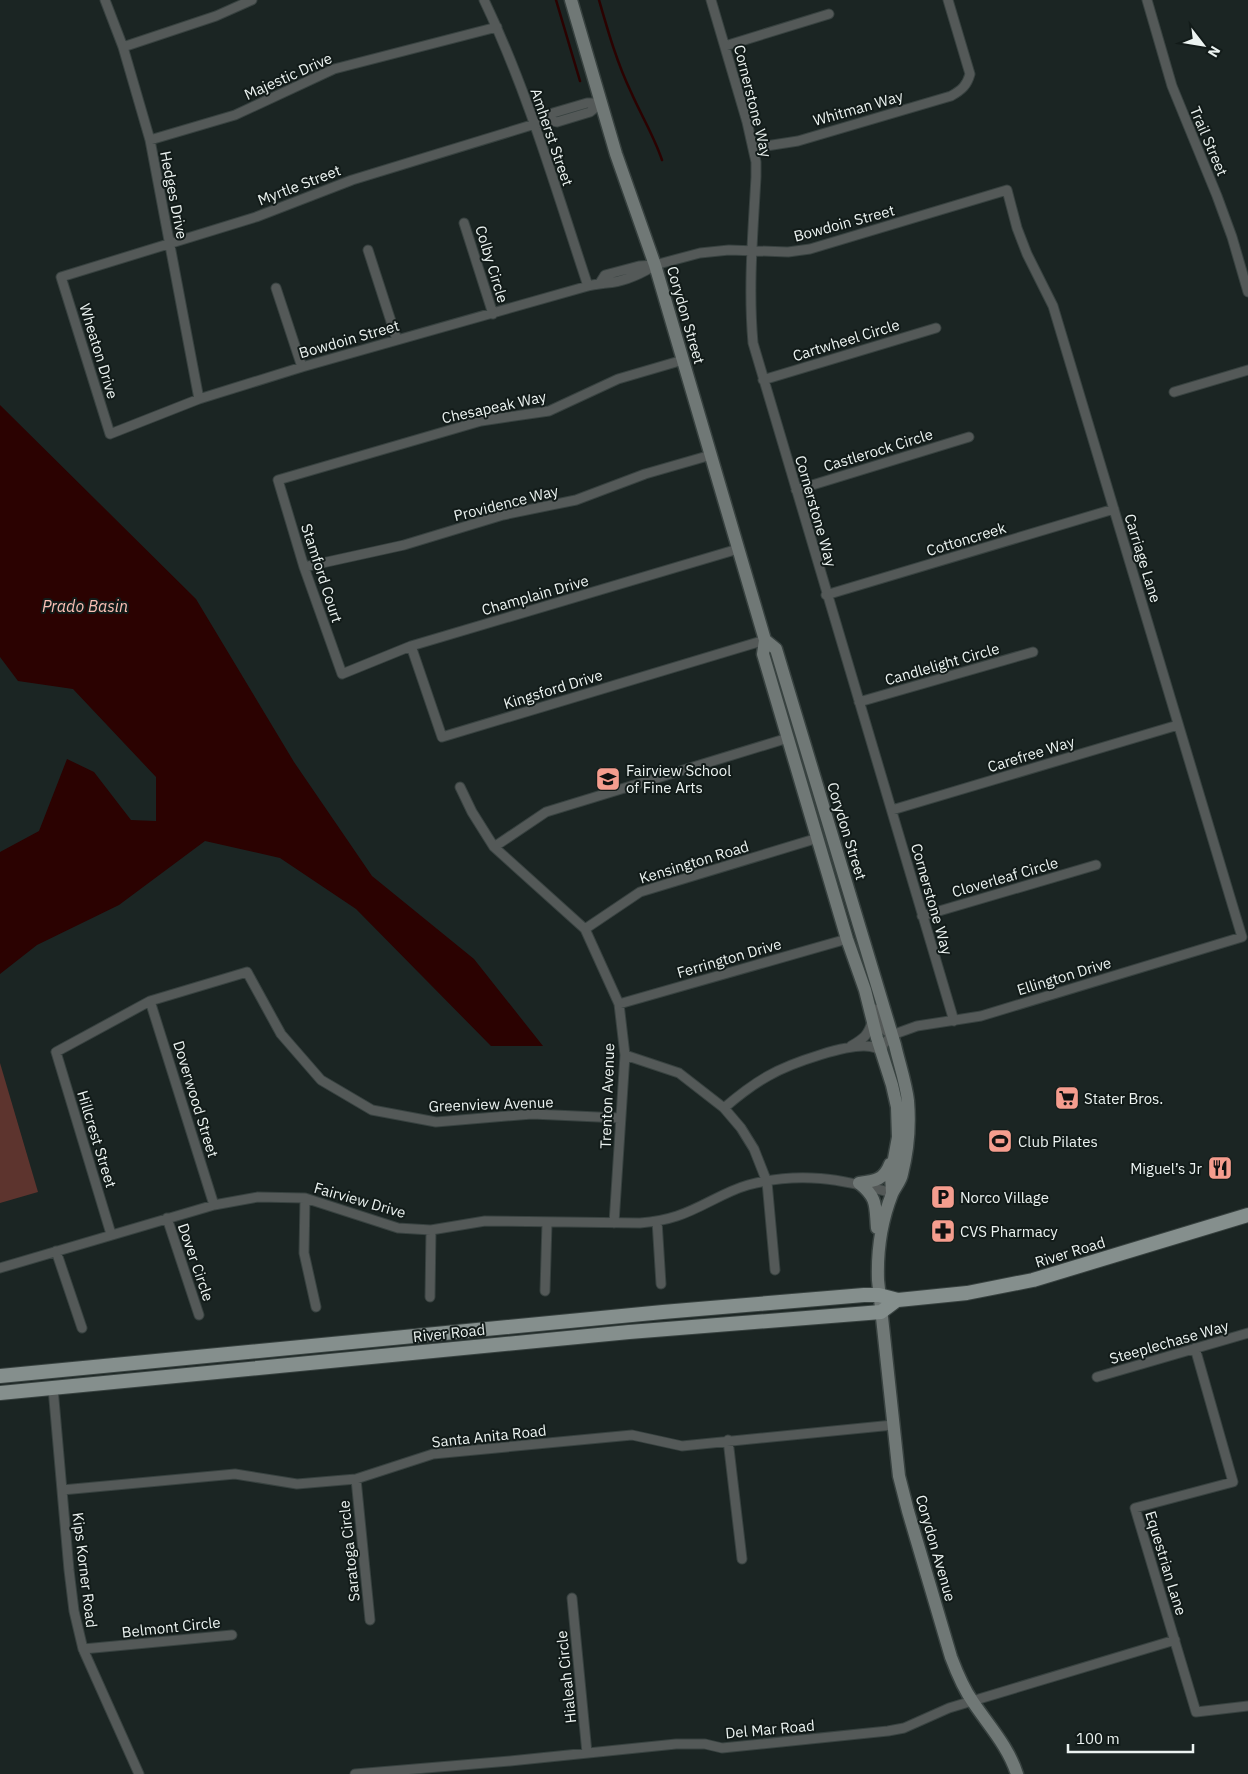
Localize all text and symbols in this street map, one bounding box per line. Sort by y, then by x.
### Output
north arrow [1178,20,1228,70]
street label: Cornerstone Way [730,43,776,160]
text: N [1204,43,1224,61]
street label: Majestic Drive [241,48,335,104]
street label: Amherst Street [526,86,578,188]
street label: Whitman Way [811,86,906,130]
street label: Trail Street [1186,103,1232,179]
street label: Hedges Drive [156,149,192,241]
street label: Myrtle Street [255,160,343,210]
street label: Bowdoin Street [791,200,897,246]
street label: Colby Circle [471,223,513,305]
street label: Corydon Street [663,264,709,366]
street label: Wheaton Drive [75,301,123,401]
street label: Cartwheel Circle [790,315,902,365]
street label: Bowdoin Street [297,316,401,362]
street label: Chesapeak Way [440,387,549,427]
street label: Castlerock Circle [821,424,935,476]
street label: Cornerstone Way [791,453,841,569]
street label: Providence Way [452,481,561,525]
street label: Carriage Lane [1120,511,1166,605]
street label: Cottoncreek [924,518,1008,560]
street label: Stamford Court [297,521,347,625]
street label: Champlain Drive [479,571,591,619]
water label: Prado Basin [42,596,128,616]
street label: Candlelight Circle [883,639,1001,689]
street label: Kingsford Drive [501,665,605,713]
street label: Carefree Way [985,732,1077,776]
place label: Fairview School of Fine Arts [626,761,731,797]
school or university icon: Fairview School of Fine Arts [595,766,621,792]
street label: Corydon Street [823,780,871,882]
street label: Kensington Road [637,836,751,888]
street label: Cornerstone Way [907,841,957,957]
street label: Cloverleaf Circle [950,853,1060,901]
street label: Ferrington Drive [675,934,783,982]
street label: Ellington Drive [1015,953,1113,999]
street label: Doverwood Street [169,1038,223,1160]
street label: Trenton Avenue [596,1043,618,1149]
supermarket icon: Stater Bros. [1054,1085,1080,1111]
street label: Hillcrest Street [73,1088,121,1190]
place label: Stater Bros. [1084,1089,1163,1108]
street label: Greenview Avenue [428,1092,554,1116]
sports icon: Club Pilates [987,1128,1013,1154]
place label: Club Pilates [1018,1132,1098,1151]
restaurant icon: Miguel’s Jr [1207,1155,1233,1181]
place label: Miguel’s Jr [1130,1159,1202,1178]
street label: Fairview Drive [312,1178,408,1222]
parking icon: Norco Village [930,1184,956,1210]
place label: Norco Village [960,1188,1049,1207]
pharmacy icon: CVS Pharmacy [930,1218,956,1244]
street label: Dover Circle [174,1220,218,1304]
place label: CVS Pharmacy [960,1222,1058,1241]
street label: River Road [1033,1232,1107,1272]
street label: Steeplechase Way [1107,1316,1231,1368]
street label: River Road [412,1320,486,1346]
street label: Santa Anita Road [431,1421,547,1451]
street label: Corydon Avenue [912,1492,960,1604]
street label: Saratoga Circle [334,1499,364,1603]
street label: Equestrian Lane [1141,1509,1191,1617]
street label: Kips Korner Road [68,1511,102,1629]
street label: Belmont Circle [121,1612,221,1642]
street label: Hialeah Circle [552,1630,580,1724]
street label: Del Mar Road [725,1716,815,1742]
scale bar [1068,1722,1193,1754]
text: 100 m [1076,1729,1120,1748]

